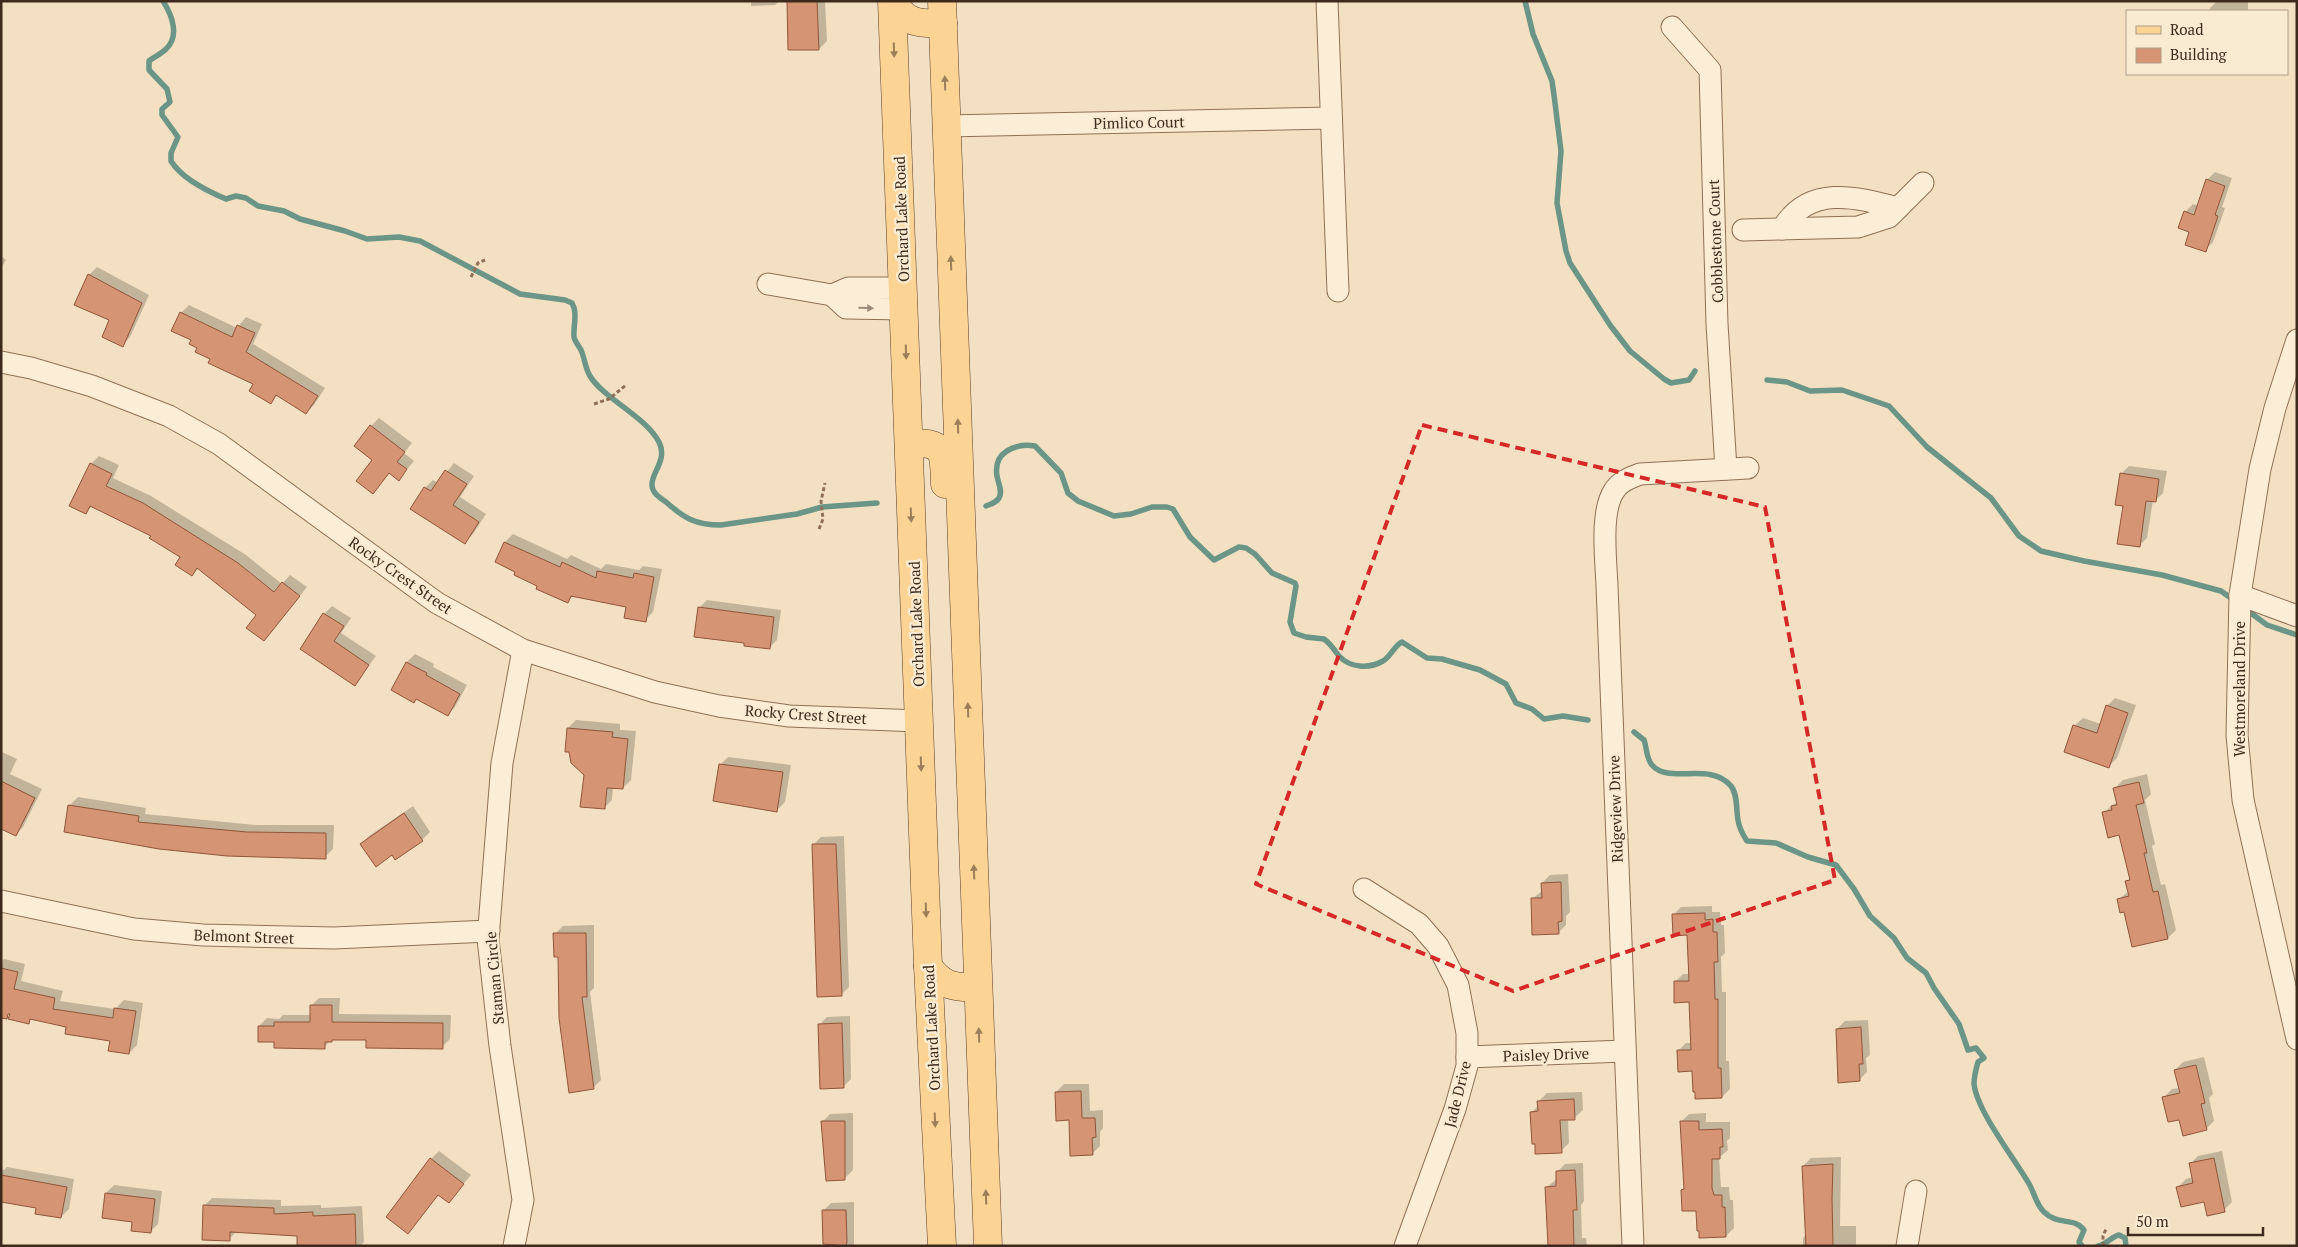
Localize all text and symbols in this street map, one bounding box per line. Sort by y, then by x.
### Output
legend [2126,10,2288,75]
text: Road [2170,19,2203,39]
one-way arrow [890,42,898,58]
text: Building [2170,44,2228,64]
one-way arrow [941,75,949,91]
street label: Pimlico Court [1093,111,1185,133]
street label: Orchard Lake Road [889,156,913,282]
street label: Cobblestone Court [1703,178,1727,303]
one-way arrow [947,255,955,271]
one-way arrow [858,304,874,312]
one-way arrow [902,344,910,360]
one-way arrow [953,417,961,433]
one-way arrow [908,507,916,523]
street label: Rocky Crest Street [345,532,457,618]
street label: Orchard Lake Road [904,561,928,687]
street label: Westmoreland Drive [2229,621,2249,757]
street label: Rocky Crest Street [744,700,868,728]
one-way arrow [964,702,972,718]
street label: Ridgeview Drive [1603,755,1627,863]
one-way arrow [917,757,925,773]
one-way arrow [969,864,977,880]
one-way arrow [922,902,930,918]
street label: Belmont Street [193,924,295,948]
street label: Staman Circle [480,931,508,1025]
street label: Orchard Lake Road [918,965,944,1091]
one-way arrow [975,1026,983,1042]
street label: Paisley Drive [1503,1043,1589,1065]
street label: Jade Drive [1439,1059,1475,1129]
one-way arrow [932,1112,940,1128]
one-way arrow [982,1189,990,1205]
scale bar [2128,1204,2263,1236]
text: 50 m [2136,1211,2169,1231]

